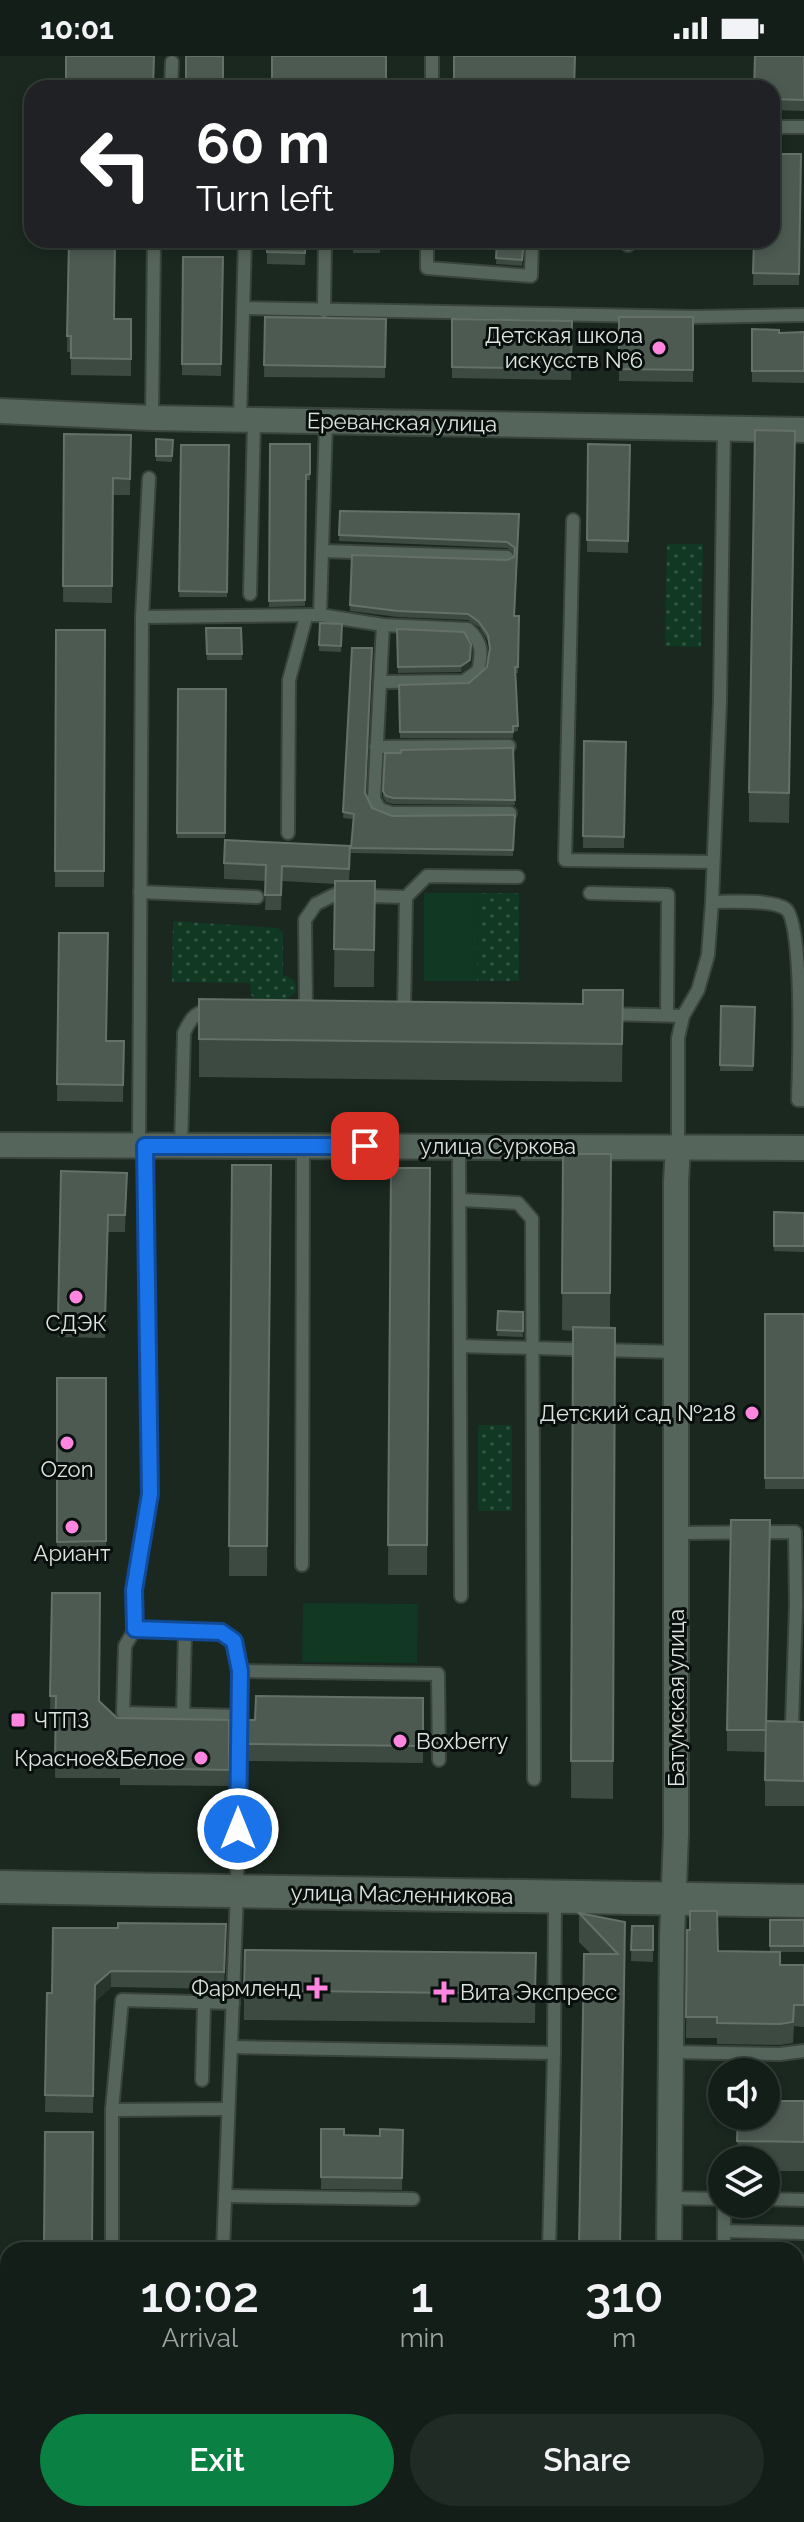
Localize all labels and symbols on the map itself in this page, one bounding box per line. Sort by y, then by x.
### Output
place label: Детская школа искусств №6 [485,322,643,373]
marker: Детская школа искусств №6 [650,339,668,357]
street label: Ереванская улица [307,407,497,437]
pin [331,1112,399,1180]
street label: улица Суркова [420,1133,576,1159]
marker: СДЭК [67,1288,85,1306]
place label: СДЭК [45,1310,107,1336]
place label: Детский сад №218 [539,1400,736,1426]
marker: Детский сад №218 [743,1404,761,1422]
marker: Ozon [58,1434,76,1452]
place label: Ozon [40,1456,94,1482]
marker: Ариант [63,1518,81,1536]
place label: Ариант [34,1540,111,1566]
street label: Батумская улица [663,1609,689,1787]
place label: ЧТПЗ [34,1707,89,1733]
marker: ЧТПЗ [9,1711,27,1729]
place label: Boxberry [416,1728,508,1754]
marker: Boxberry [391,1732,409,1750]
place label: Красное&Белое [14,1745,185,1771]
marker: Красное&Белое [192,1749,210,1767]
position arrow [196,1787,280,1871]
street label: улица Масленникова [290,1879,514,1909]
place label: Фармленд [191,1975,301,2001]
marker: Фармленд [308,1979,326,1997]
place label: Вита Экспресс [460,1979,617,2005]
marker: Вита Экспресс [435,1983,453,2001]

